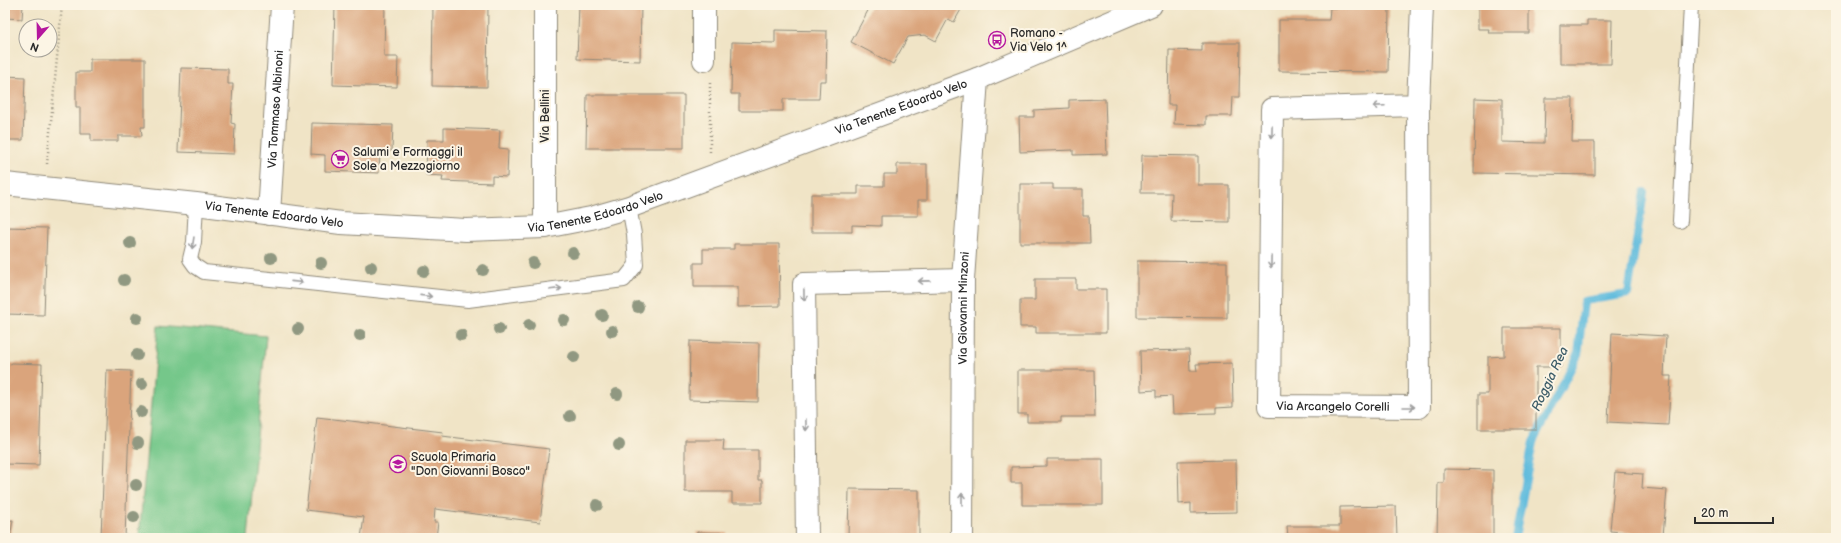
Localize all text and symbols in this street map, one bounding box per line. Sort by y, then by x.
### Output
north arrow [18,18,58,58]
place label: Romano - Via Velo 1^ [1010,26,1067,55]
bus stop icon: Romano - Via Velo 1^ [987,30,1007,50]
text: N [29,39,41,54]
street label: Via Tommaso Albinoni [264,50,287,169]
street label: Via Tenente Edoardo Velo [833,76,969,138]
street label: Via Bellini [538,89,553,143]
one-way arrow [1373,102,1386,110]
one-way arrow [1268,125,1276,138]
place label: Salumi e Formaggi il Sole a Mezzogiorno [353,145,463,174]
supermarket icon: Salumi e Formaggi il Sole a Mezzogiorno [330,149,350,169]
street label: Via Tenente Edoardo Velo [527,188,665,235]
street label: Via Tenente Edoardo Velo [204,198,345,231]
one-way arrow [189,236,197,249]
street label: Via Giovanni Minzoni [955,251,972,364]
one-way arrow [1267,255,1274,268]
one-way arrow [918,277,931,285]
one-way arrow [290,278,303,286]
one-way arrow [549,285,562,293]
one-way arrow [801,288,808,301]
one-way arrow [420,292,433,300]
water label: Roggia Rea [1528,344,1572,414]
street label: Via Arcangelo Corelli [1276,399,1390,414]
one-way arrow [1402,403,1415,410]
one-way arrow [802,418,810,431]
place label: Scuola Primaria "Don Giovanni Bosco" [411,450,530,479]
school or university icon: Scuola Primaria "Don Giovanni Bosco" [388,454,408,474]
one-way arrow [958,493,966,506]
scale bar [1695,499,1773,525]
text: 20 m [1701,506,1728,521]

